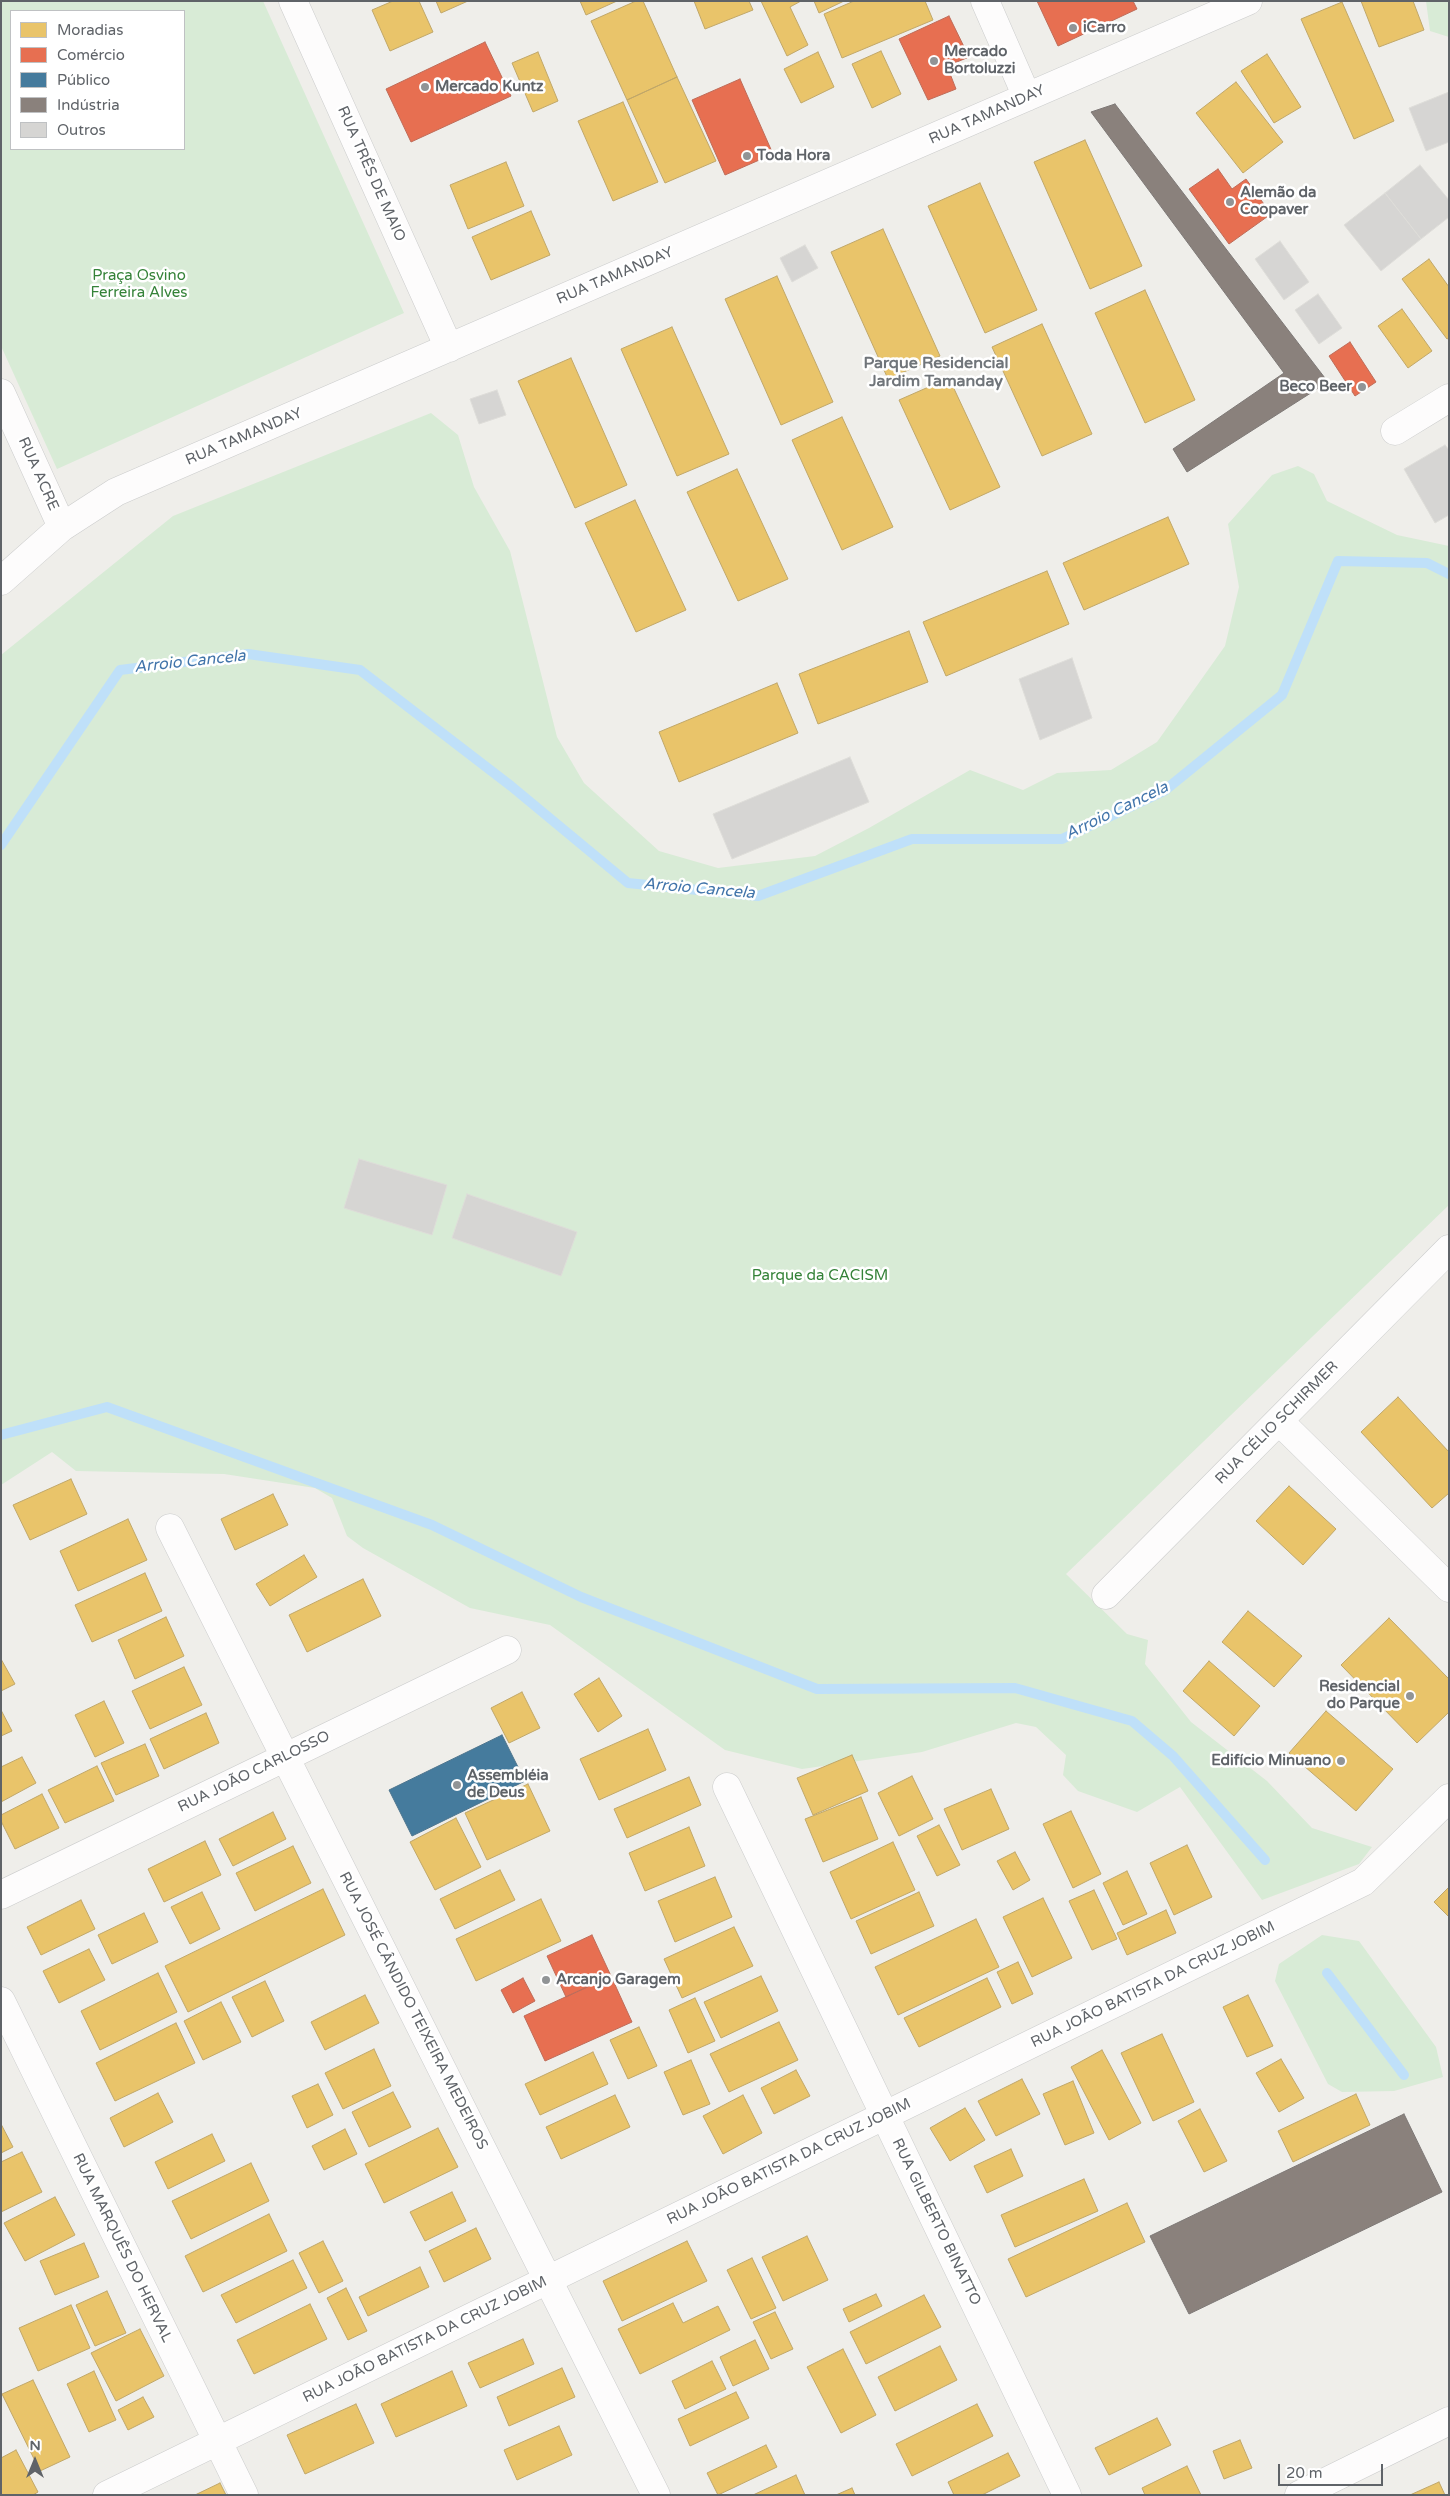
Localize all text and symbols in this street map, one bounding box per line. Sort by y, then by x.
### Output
legend [10,10,185,150]
place label: iCarro [1083,19,1126,37]
text: Moradias [57,21,123,39]
marker: iCarro [1067,22,1079,34]
place label: Mercado Bortoluzzi [944,43,1015,78]
text: Comércio [57,46,125,64]
marker: Mercado Bortoluzzi [928,55,940,67]
text: Público [57,71,110,89]
place label: Mercado Kuntz [435,78,544,96]
marker: Mercado Kuntz [419,81,431,93]
street label: RUA TAMANDAY [926,81,1048,149]
text: Indústria [57,96,120,114]
street label: RUA TRÊS DE MAIO [333,104,409,244]
text: Outros [57,121,106,139]
place label: Toda Hora [757,147,830,165]
marker: Toda Hora [741,150,753,162]
place label: Alemão da Coopaver [1240,184,1316,219]
marker: Alemão da Coopaver [1224,196,1236,208]
street label: RUA TAMANDAY [554,243,676,309]
park label: Praça Osvino Ferreira Alves [91,267,187,302]
district label: Parque Residencial Jardim Tamanday [864,354,1008,392]
place label: Beco Beer [1279,378,1352,396]
marker: Beco Beer [1356,381,1368,393]
street label: RUA TAMANDAY [183,404,305,470]
street label: RUA ACRE [14,434,62,514]
water label: Arroio Cancela [133,647,247,677]
water label: Arroio Cancela [1063,778,1171,844]
water label: Arroio Cancela [642,875,756,903]
park label: Parque da CACISM [752,1267,888,1285]
street label: RUA CÉLIO SCHIRMER [1212,1358,1342,1488]
place label: Residencial do Parque [1319,1678,1400,1713]
marker: Residencial do Parque [1404,1690,1416,1702]
street label: RUA JOÃO CARLOSSO [175,1727,333,1817]
place label: Edifício Minuano [1211,1752,1331,1770]
marker: Edifício Minuano [1335,1755,1347,1767]
place label: Assembléia de Deus [467,1767,549,1802]
marker: Assembléia de Deus [451,1779,463,1791]
street label: RUA JOSÉ CÂNDIDO TEIXEIRA MEDEIROS [335,1869,491,2153]
street label: RUA JOÃO BATISTA DA CRUZ JOBIM [1028,1918,1278,2052]
place label: Arcanjo Garagem [556,1971,681,1989]
marker: Arcanjo Garagem [540,1974,552,1986]
street label: RUA JOÃO BATISTA DA CRUZ JOBIM [664,2095,914,2229]
street label: RUA GILBERTO BINATTO [888,2136,984,2308]
street label: RUA MARQUÊS DO HERVAL [68,2151,176,2345]
street label: RUA JOÃO BATISTA DA CRUZ JOBIM [300,2273,550,2407]
north arrow [10,2436,60,2486]
text: N [29,2437,41,2454]
scale bar [1280,2454,1385,2486]
text: 20 m [1286,2464,1323,2482]

